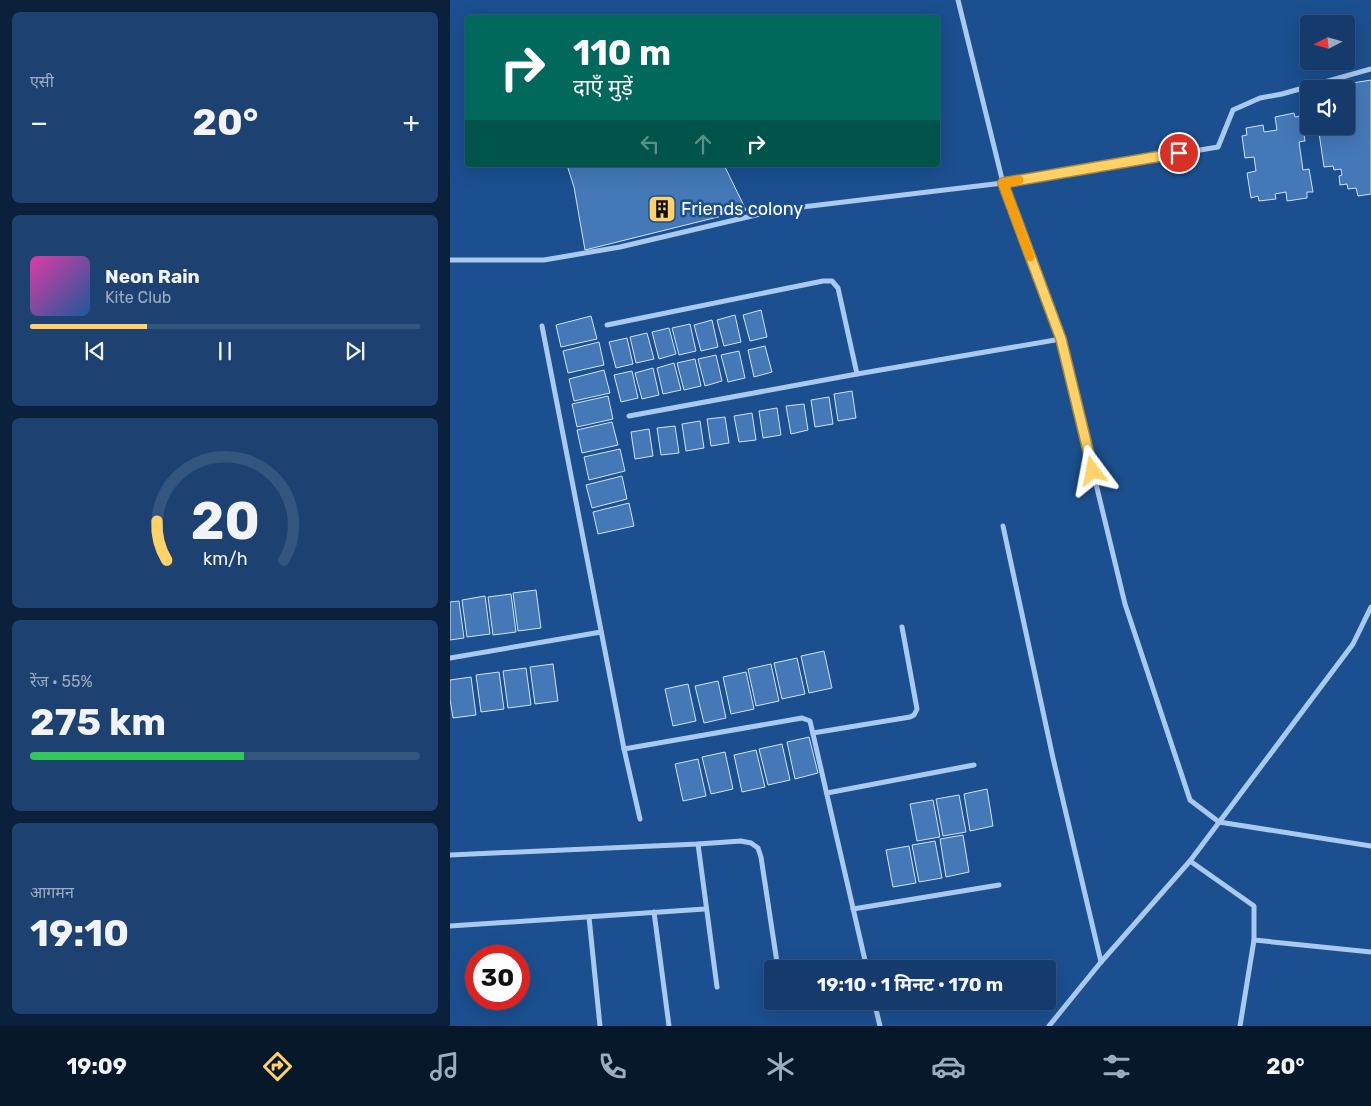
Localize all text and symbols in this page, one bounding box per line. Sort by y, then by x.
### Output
north arrow [1300,15,1355,70]
map controls [1300,15,1355,135]
text: 110 m [573,32,671,74]
icon: right [490,35,555,100]
text: एसी [30,72,54,91]
text: दाएँ मुड़ें [573,74,633,101]
button: sound [1300,80,1355,135]
text: 20° [192,99,258,145]
text: − [30,106,48,139]
text: + [403,106,420,139]
icon: left [636,130,664,158]
icon: ahead [689,130,717,158]
icon: right [742,130,770,158]
pin [1158,132,1200,174]
icon: arrive [1165,139,1193,167]
building icon: Friends colony [647,194,677,224]
place label: Friends colony [681,198,803,220]
text: Neon Rain [105,265,200,288]
text: Kite Club [105,288,171,307]
icon: previous [81,337,109,365]
icon: pause [211,337,239,365]
icon: next [341,337,369,365]
position arrow [1066,444,1118,496]
text: 20 [190,490,260,552]
text: km/h [203,548,247,569]
text: रेंज · 55% [30,672,93,691]
text: 275 km [30,699,166,745]
text: आगमन [30,883,74,902]
text: 19:10 [30,910,129,956]
speed limit sign: 30 [465,945,530,1010]
text: 19:10 · 1 मिनट · 170 m [817,973,1003,996]
icon: directions [260,1049,295,1084]
icon: music [427,1049,462,1084]
icon: phone [595,1049,630,1084]
icon: climate [763,1049,798,1084]
icon: car [931,1049,966,1084]
icon: filters [1099,1049,1134,1084]
text: 19:09 [66,1053,127,1080]
text: 20° [1266,1053,1305,1080]

